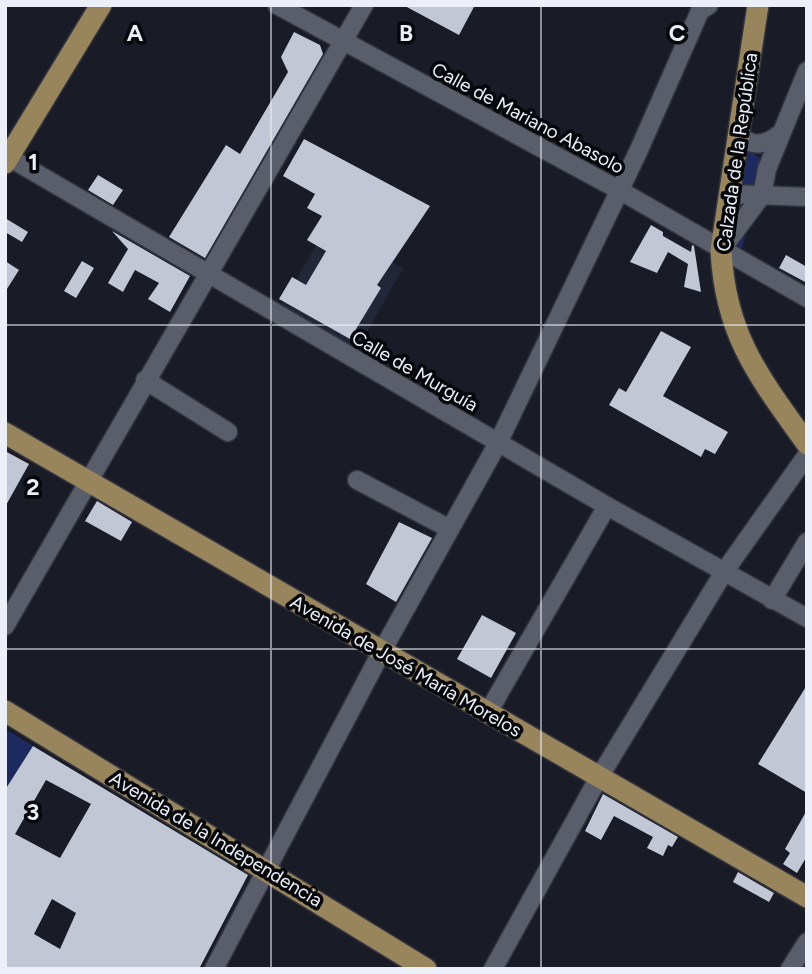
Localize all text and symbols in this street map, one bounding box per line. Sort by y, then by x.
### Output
text: A [127,19,144,47]
text: B [399,19,413,47]
text: C [669,19,686,47]
street label: Calzada de la República [712,51,762,253]
street label: Calle de Mariano Abasolo [428,58,628,178]
text: 1 [28,148,38,176]
street label: Calle de Murguía [348,326,482,416]
text: 2 [26,473,40,501]
street label: Avenida de José María Morelos [286,590,526,742]
street label: Avenida de la Independencia [106,766,326,912]
text: 3 [27,798,39,826]

